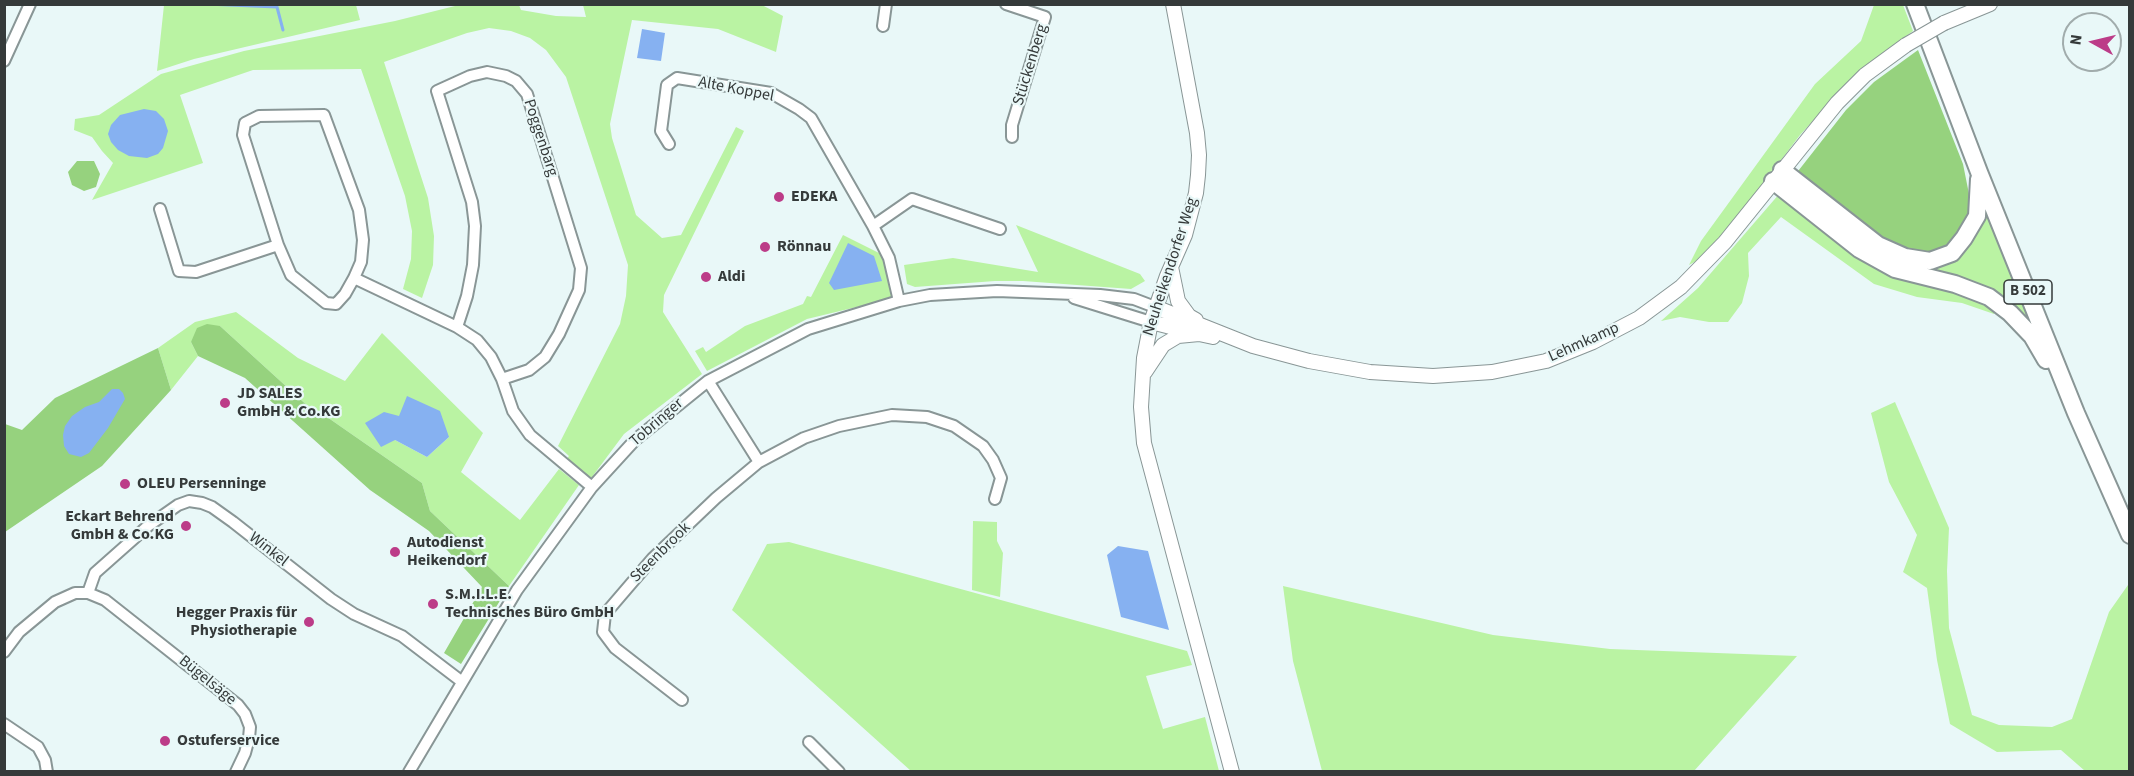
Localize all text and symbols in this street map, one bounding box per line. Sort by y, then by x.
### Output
north arrow [2062,12,2122,72]
street label: Stückenberg [1010,22,1052,108]
text: N [2065,33,2088,47]
street label: Alte Koppel [697,73,775,107]
street label: Poggenbarg [518,97,562,179]
place label: EDEKA [791,187,838,207]
marker: EDEKA [772,190,786,204]
street label: Neuheikendorfer Weg [1140,195,1202,339]
place label: Rönnau [777,237,831,257]
marker: Rönnau [758,240,772,254]
place label: Aldi [718,267,745,287]
marker: Aldi [699,270,713,284]
road number: B 502 [2004,280,2052,304]
street label: Lehmkamp [1546,319,1622,367]
place label: JD SALES GmbH & Co.KG [237,384,340,422]
street label: Tobringer [626,395,688,451]
marker: JD SALES GmbH & Co.KG [218,396,232,410]
place label: OLEU Persenninge [137,474,266,494]
marker: OLEU Persenninge [118,477,132,491]
place label: Eckart Behrend GmbH & Co.KG [65,507,174,545]
marker: Eckart Behrend GmbH & Co.KG [179,519,193,533]
street label: Steenbrook [627,519,695,587]
street label: Winkel [244,529,292,571]
place label: Autodienst Heikendorf [407,533,486,571]
marker: Autodienst Heikendorf [388,545,402,559]
place label: S.M.I.L.E. Technisches Büro GmbH [445,585,614,623]
marker: S.M.I.L.E. Technisches Büro GmbH [426,597,440,611]
place label: Hegger Praxis für Physiotherapie [176,603,297,641]
marker: Hegger Praxis für Physiotherapie [302,615,316,629]
street label: Bügelsäge [174,652,240,710]
place label: Ostuferservice [177,731,280,751]
marker: Ostuferservice [158,734,172,748]

